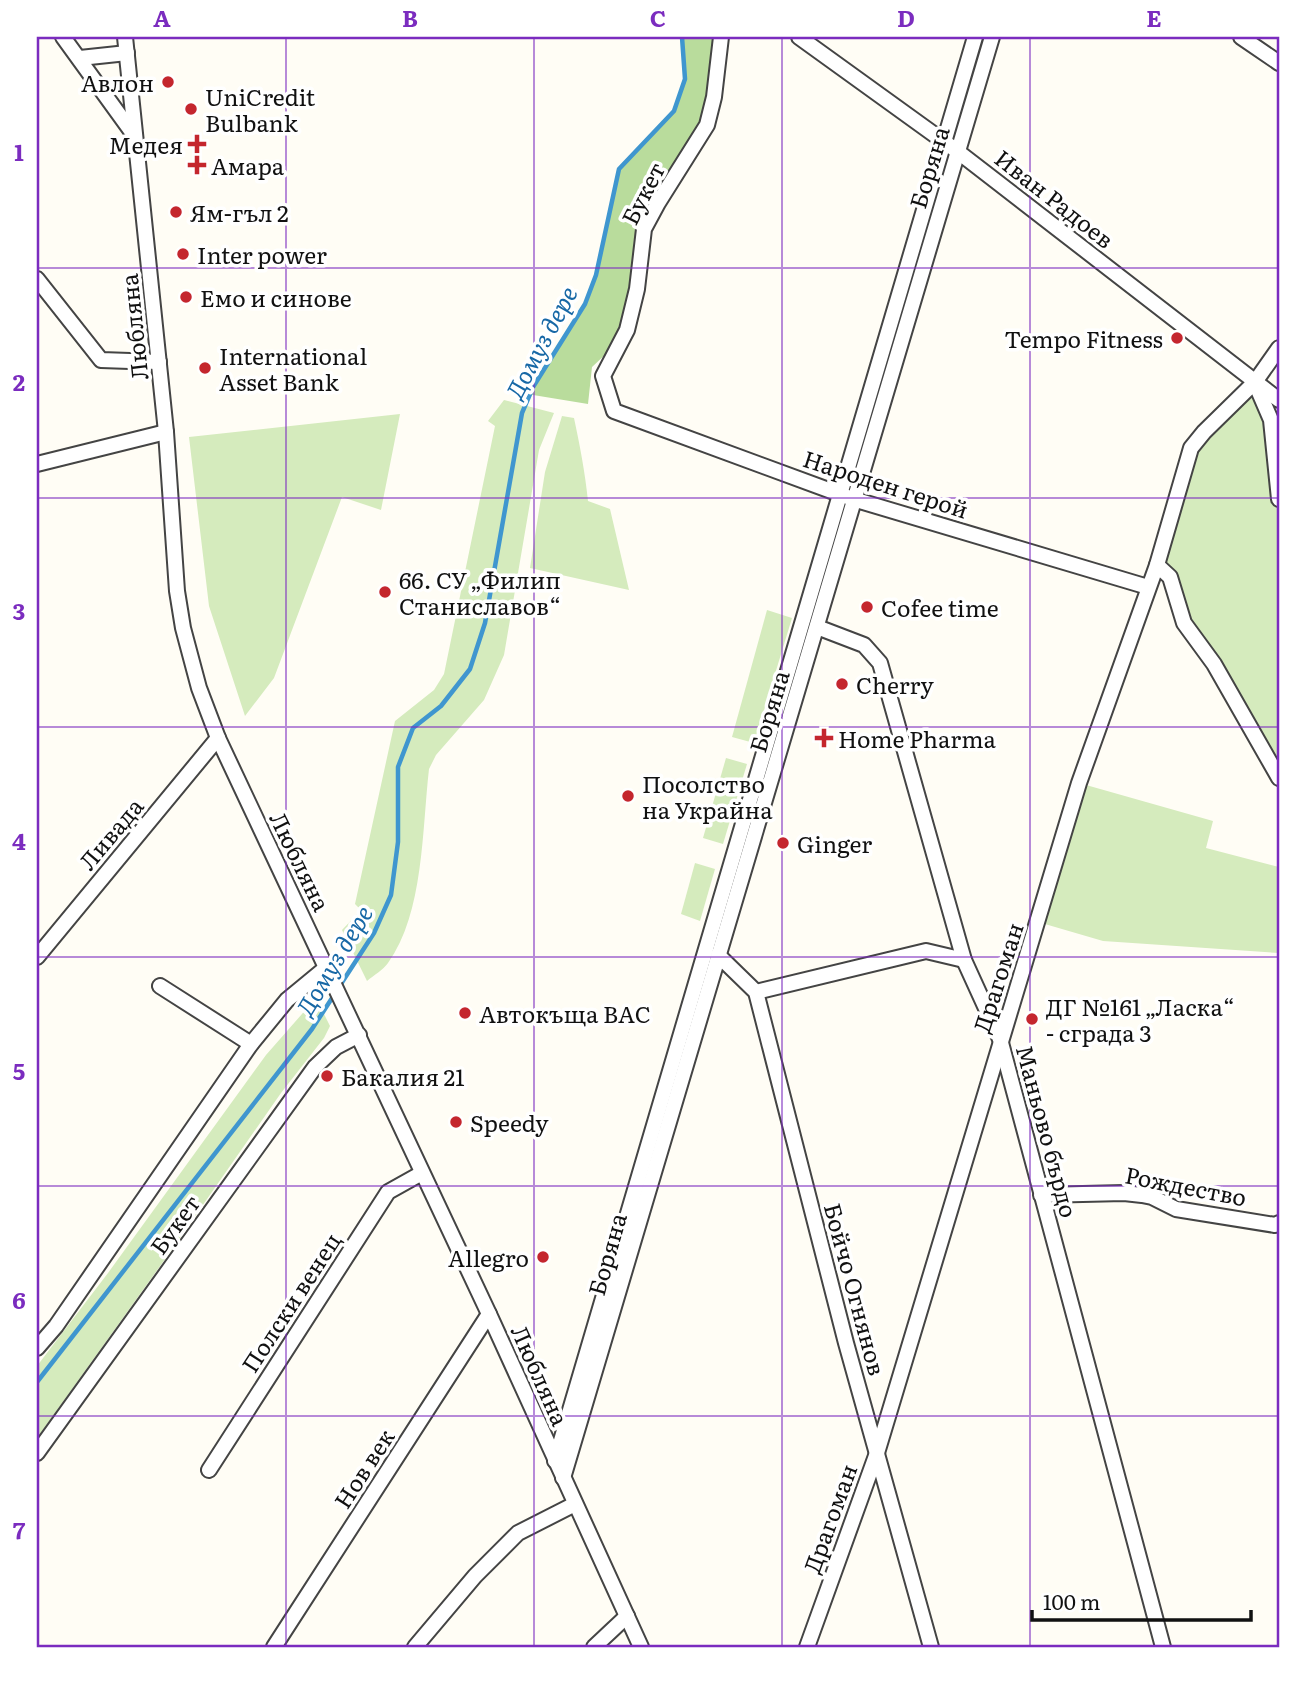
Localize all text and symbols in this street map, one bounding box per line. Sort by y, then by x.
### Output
text: A [153,0,171,34]
text: B [402,0,418,34]
text: C [650,0,666,34]
text: D [897,0,915,34]
text: E [1146,0,1162,34]
place label: Авлон [81,65,154,99]
marker: Авлон [160,74,176,90]
place label: UniCredit Bulbank [205,79,316,139]
marker: UniCredit Bulbank [183,101,199,117]
street label: Боряна [899,121,957,212]
place label: Медея [108,127,183,161]
text: 1 [14,134,24,168]
marker: Медея [189,136,205,152]
street label: Иван Радоев [988,141,1122,255]
place label: Амара [211,148,285,182]
street label: Букет [612,156,672,230]
marker: Амара [189,157,205,173]
place label: Ям-гъл 2 [190,195,289,229]
marker: Ям-гъл 2 [168,204,184,220]
place label: Inter power [197,237,327,271]
marker: Inter power [175,246,191,262]
street label: Любляна [110,272,155,382]
water label: Домуз дере [495,279,585,405]
place label: Емо и синове [200,280,352,314]
marker: Емо и синове [178,289,194,305]
place label: Tempo Fitness [1004,321,1163,355]
marker: Tempo Fitness [1169,330,1185,346]
place label: International Asset Bank [219,338,367,398]
marker: International Asset Bank [197,360,213,376]
text: 2 [13,364,25,398]
street label: Народен герой [799,440,973,526]
place label: 66. СУ „Филип Станиславов“ [399,562,561,622]
marker: 66. СУ „Филип Станиславов“ [377,584,393,600]
place label: Cofee time [881,590,999,624]
text: 3 [13,593,25,627]
marker: Cofee time [859,599,875,615]
street label: Боряна [739,665,797,756]
place label: Cherry [856,667,934,701]
marker: Cherry [834,676,850,692]
place label: Home Pharma [838,721,996,755]
marker: Home Pharma [816,730,832,746]
place label: Посолство на Украйна [642,766,773,826]
marker: Посолство на Украйна [620,788,636,804]
street label: Ливада [70,789,151,876]
street label: Любляна [262,806,340,917]
text: 4 [12,823,26,857]
place label: Ginger [797,826,872,860]
marker: Ginger [775,835,791,851]
water label: Домуз дере [286,898,380,1022]
street label: Драгоман [963,918,1031,1036]
place label: ДГ №161 „Ласка“ - сграда 3 [1046,989,1235,1049]
place label: Автокъща ВАС [479,996,651,1030]
marker: Автокъща ВАС [457,1005,473,1021]
marker: ДГ №161 „Ласка“ - сграда 3 [1024,1011,1040,1027]
street label: Маньово бърдо [1009,1041,1087,1221]
text: 5 [13,1053,25,1087]
place label: Бакалия 21 [341,1059,465,1093]
marker: Бакалия 21 [319,1068,335,1084]
place label: Speedy [470,1105,549,1139]
marker: Speedy [448,1114,464,1130]
street label: Рождество [1122,1157,1250,1213]
street label: Букет [141,1187,207,1261]
street label: Бойчо Огнянов [817,1199,895,1379]
street label: Боряна [578,1208,634,1299]
street label: Полски венец [232,1225,348,1379]
place label: Allegro [448,1240,529,1274]
marker: Allegro [535,1249,551,1265]
text: 6 [12,1282,26,1316]
street label: Любляна [504,1319,578,1431]
street label: Нов век [325,1421,402,1514]
street label: Драгоман [794,1459,864,1577]
text: 7 [13,1512,26,1546]
scale bar [1032,1579,1251,1623]
text: 100 m [1043,1585,1100,1616]

